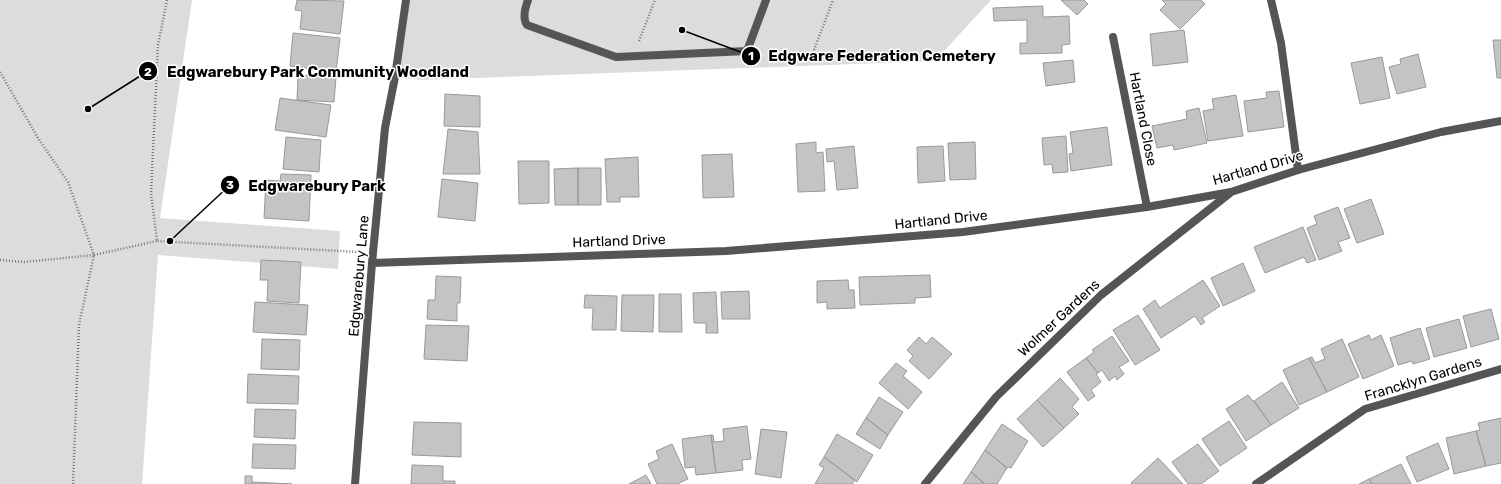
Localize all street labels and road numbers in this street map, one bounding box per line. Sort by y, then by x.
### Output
street label: Hartland Close [1126,70,1160,168]
street label: Hartland Drive [1211,147,1305,189]
street label: Hartland Drive [894,207,989,233]
street label: Edgwarebury Lane [345,215,373,337]
street label: Hartland Drive [572,231,666,251]
street label: Wolmer Gardens [1015,276,1103,360]
street label: Francklyn Gardens [1362,353,1484,405]

